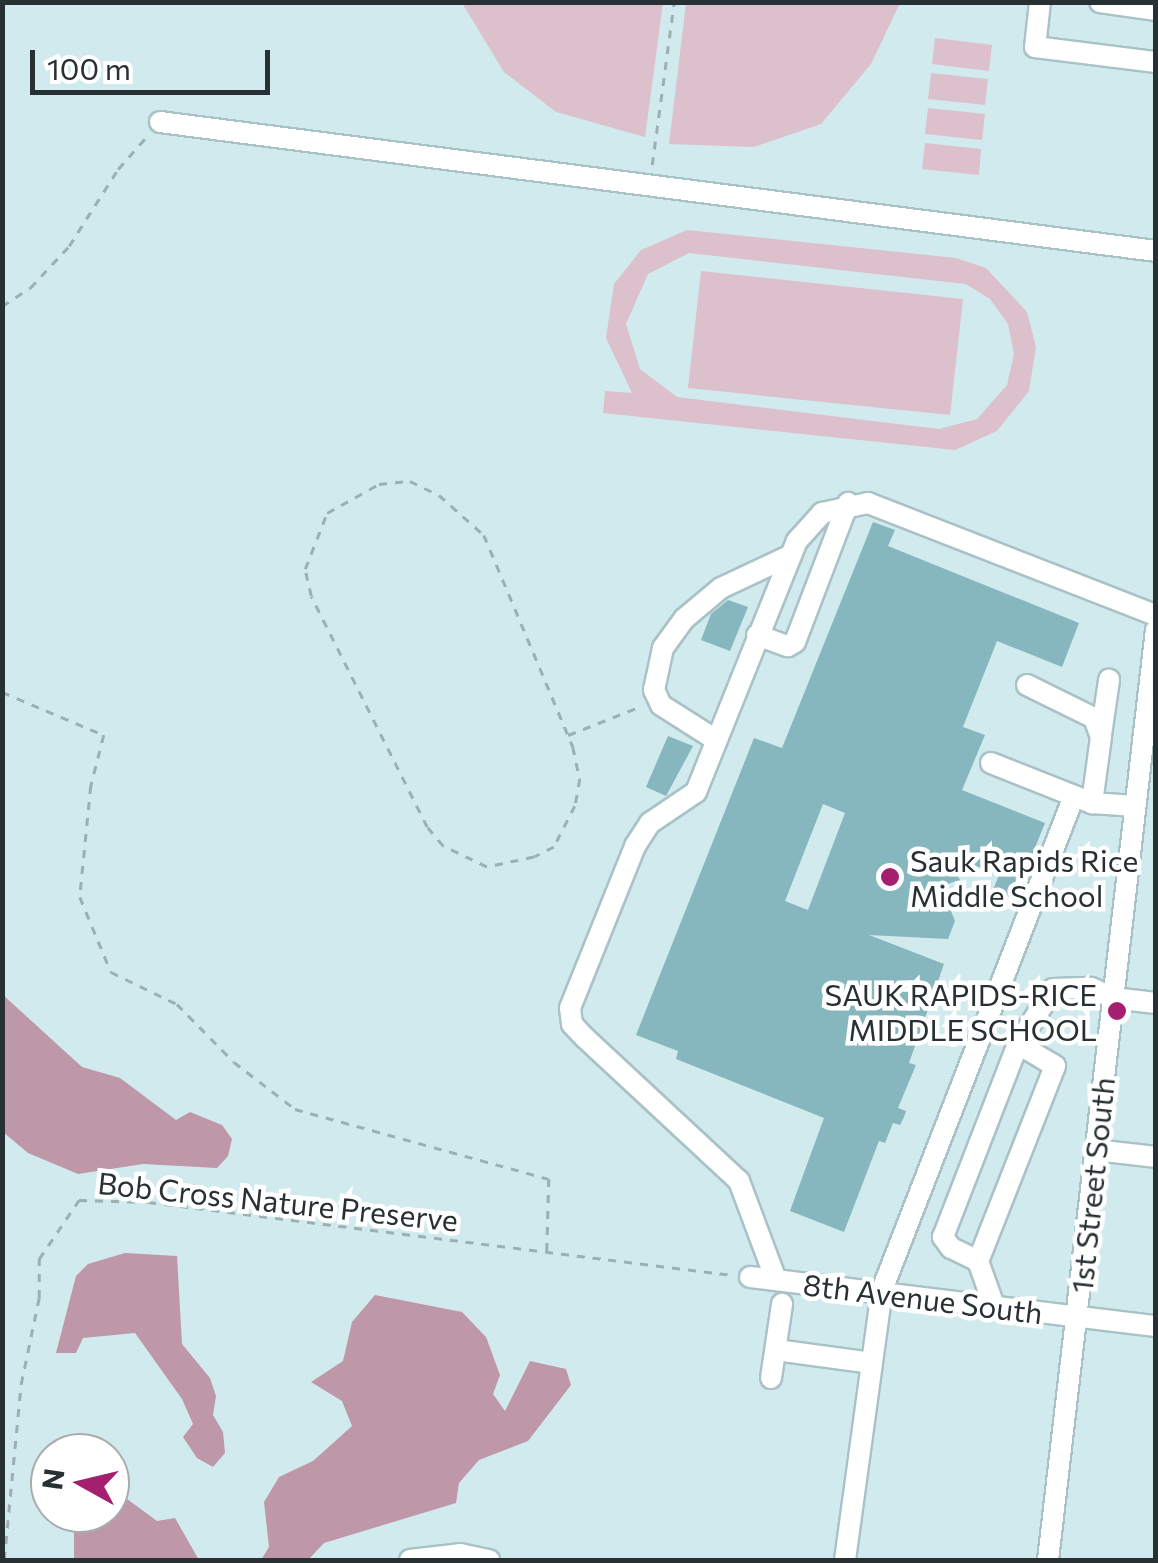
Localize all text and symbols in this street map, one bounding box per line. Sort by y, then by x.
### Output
scale bar [35,30,275,92]
text: 100 m [47,49,131,86]
place label: Sauk Rapids Rice Middle School [910,842,1138,912]
marker: Sauk Rapids Rice Middle School [879,866,901,888]
place label: SAUK RAPIDS-RICE MIDDLE SCHOOL [825,976,1097,1046]
marker: SAUK RAPIDS-RICE MIDDLE SCHOOL [1106,1000,1128,1022]
street label: 1st Street South [1063,1075,1121,1295]
street label: Bob Cross Nature Preserve [96,1164,460,1238]
street label: 8th Avenue South [801,1265,1045,1331]
north arrow [30,1433,130,1533]
text: N [34,1466,71,1492]

